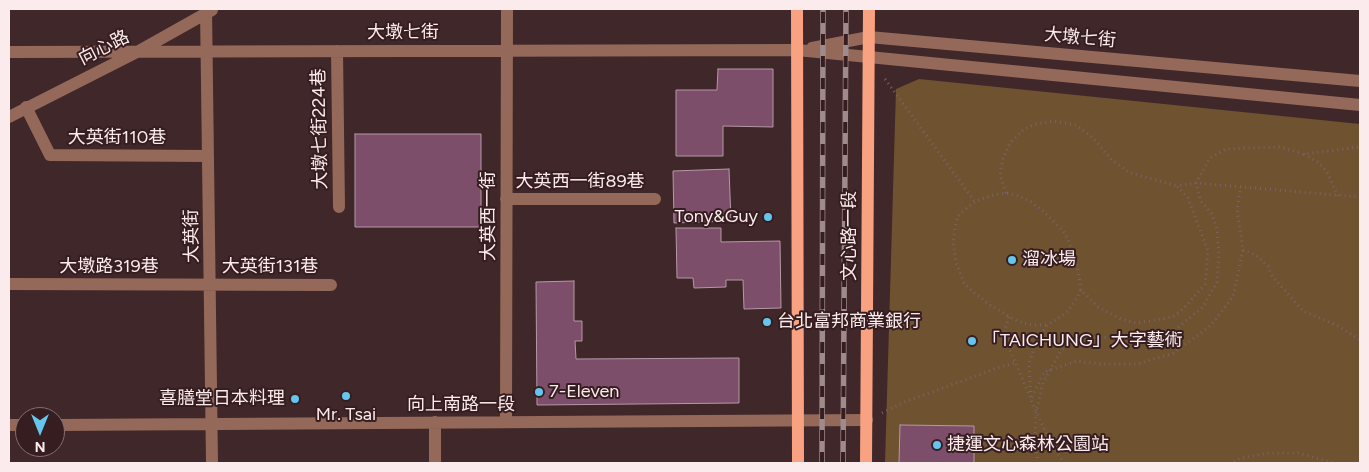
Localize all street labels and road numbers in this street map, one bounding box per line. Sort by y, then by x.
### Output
street label: 大墩七街 [367,22,439,44]
street label: 大墩七街 [1043,24,1117,52]
street label: 向心路 [75,26,133,70]
street label: 大墩七街224巷 [308,68,332,190]
street label: 大英街110巷 [68,127,166,149]
street label: 大英西一街 [478,171,500,261]
street label: 大英西一街89巷 [515,171,645,193]
street label: 文心路一段 [839,191,861,281]
street label: 大英街 [181,209,203,263]
street label: 大墩路319巷 [59,256,159,278]
street label: 大英街131巷 [222,256,318,278]
street label: 向上南路一段 [407,394,515,416]

